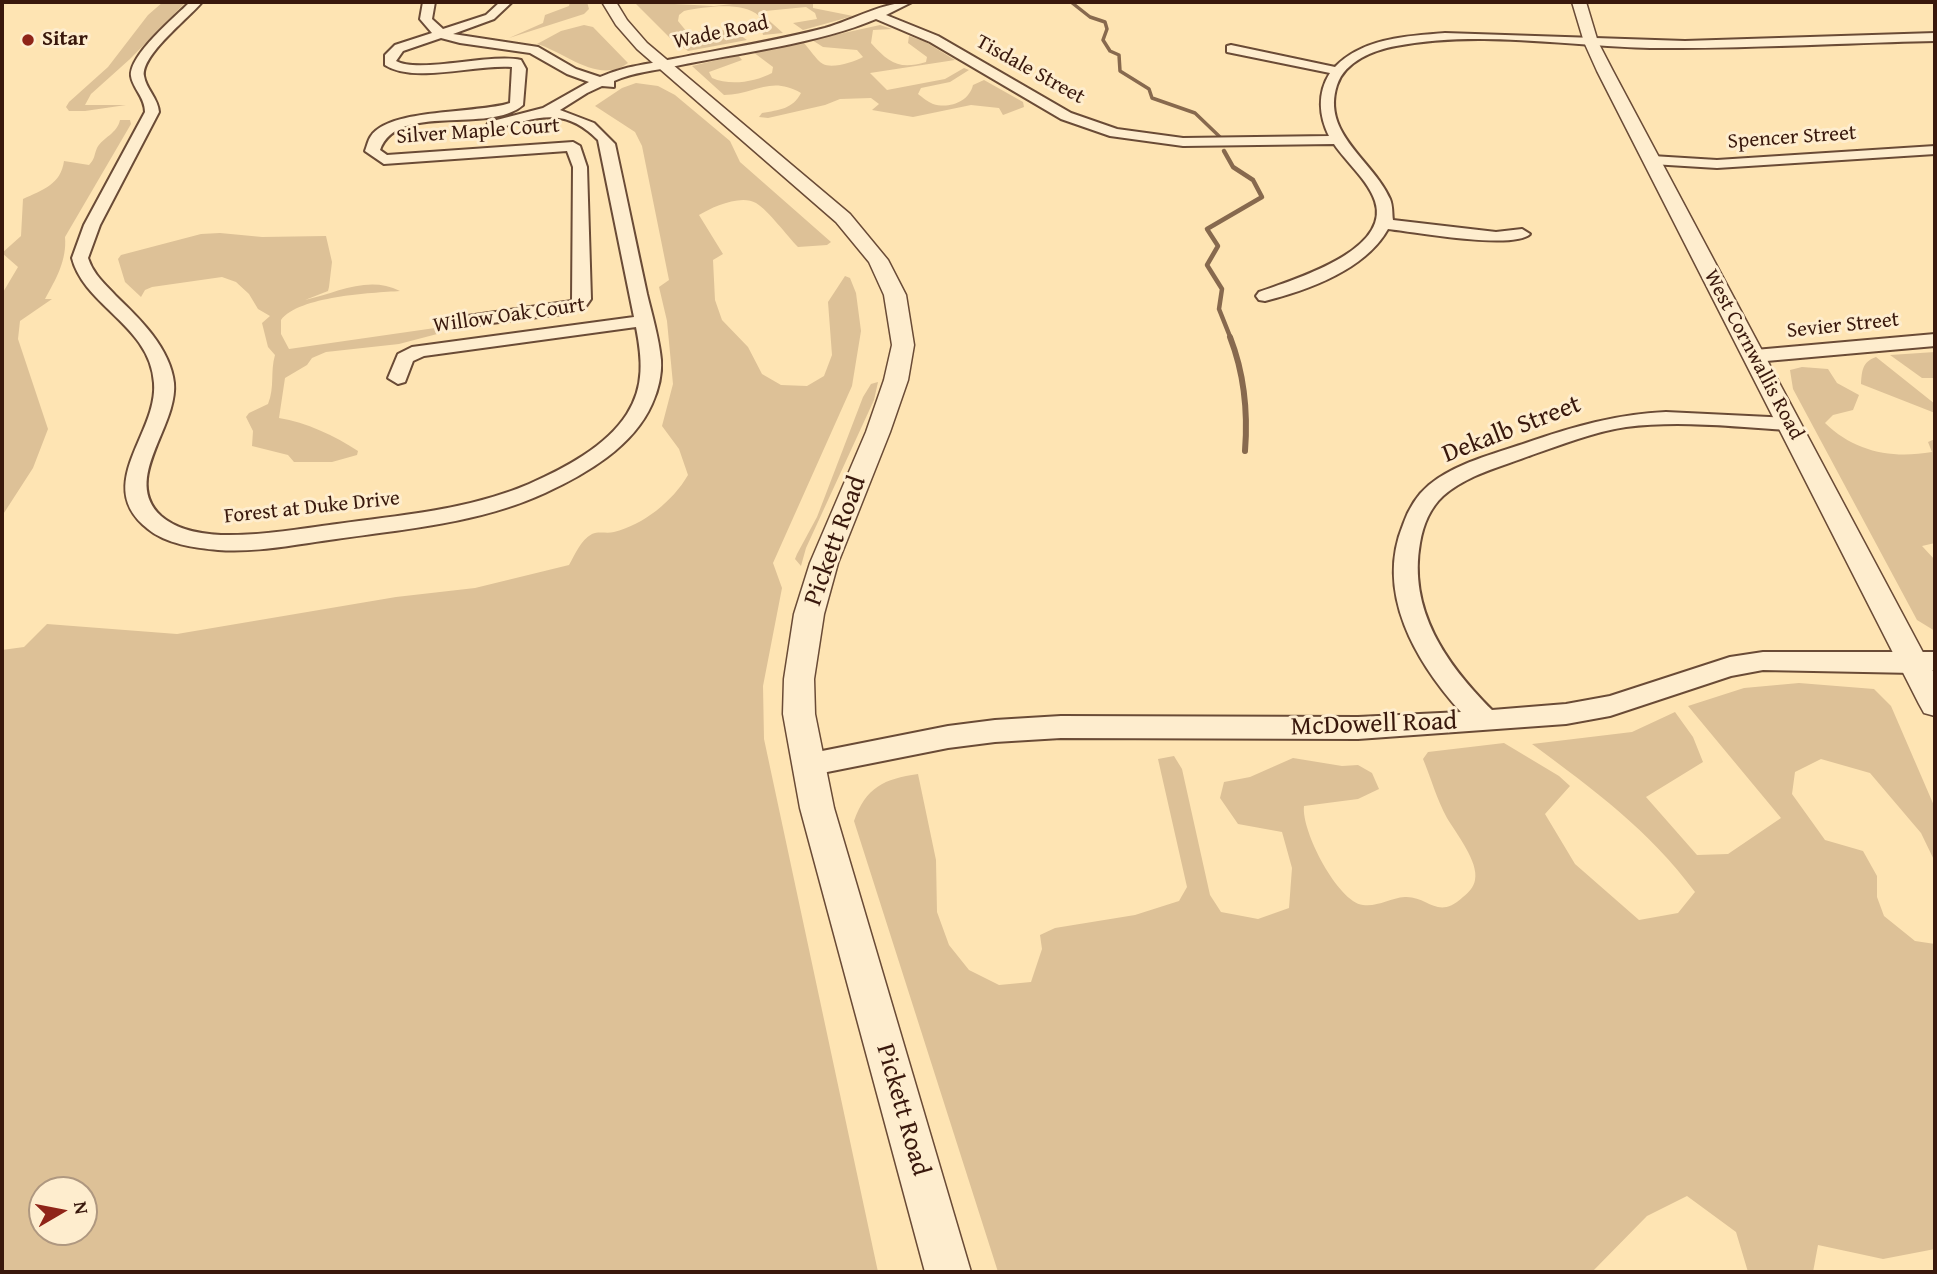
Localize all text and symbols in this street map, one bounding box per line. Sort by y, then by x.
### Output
street label: Wade Road [671,11,771,55]
place label: Sitar [42,27,88,53]
street label: Tisdale Street [971,30,1089,110]
marker: Sitar [20,32,36,48]
street label: Silver Maple Court [396,114,560,150]
street label: Spencer Street [1727,121,1857,155]
street label: West Cornwallis Road [1698,266,1808,444]
street label: Willow Oak Court [431,293,587,339]
street label: Sevier Street [1786,308,1900,344]
street label: Dekalb Street [1438,389,1586,471]
street label: Pickett Road [798,472,874,610]
street label: Forest at Duke Drive [223,486,401,530]
street label: McDowell Road [1290,707,1458,743]
street label: Pickett Road [868,1040,936,1180]
north arrow [28,1176,98,1246]
text: N [67,1199,97,1216]

